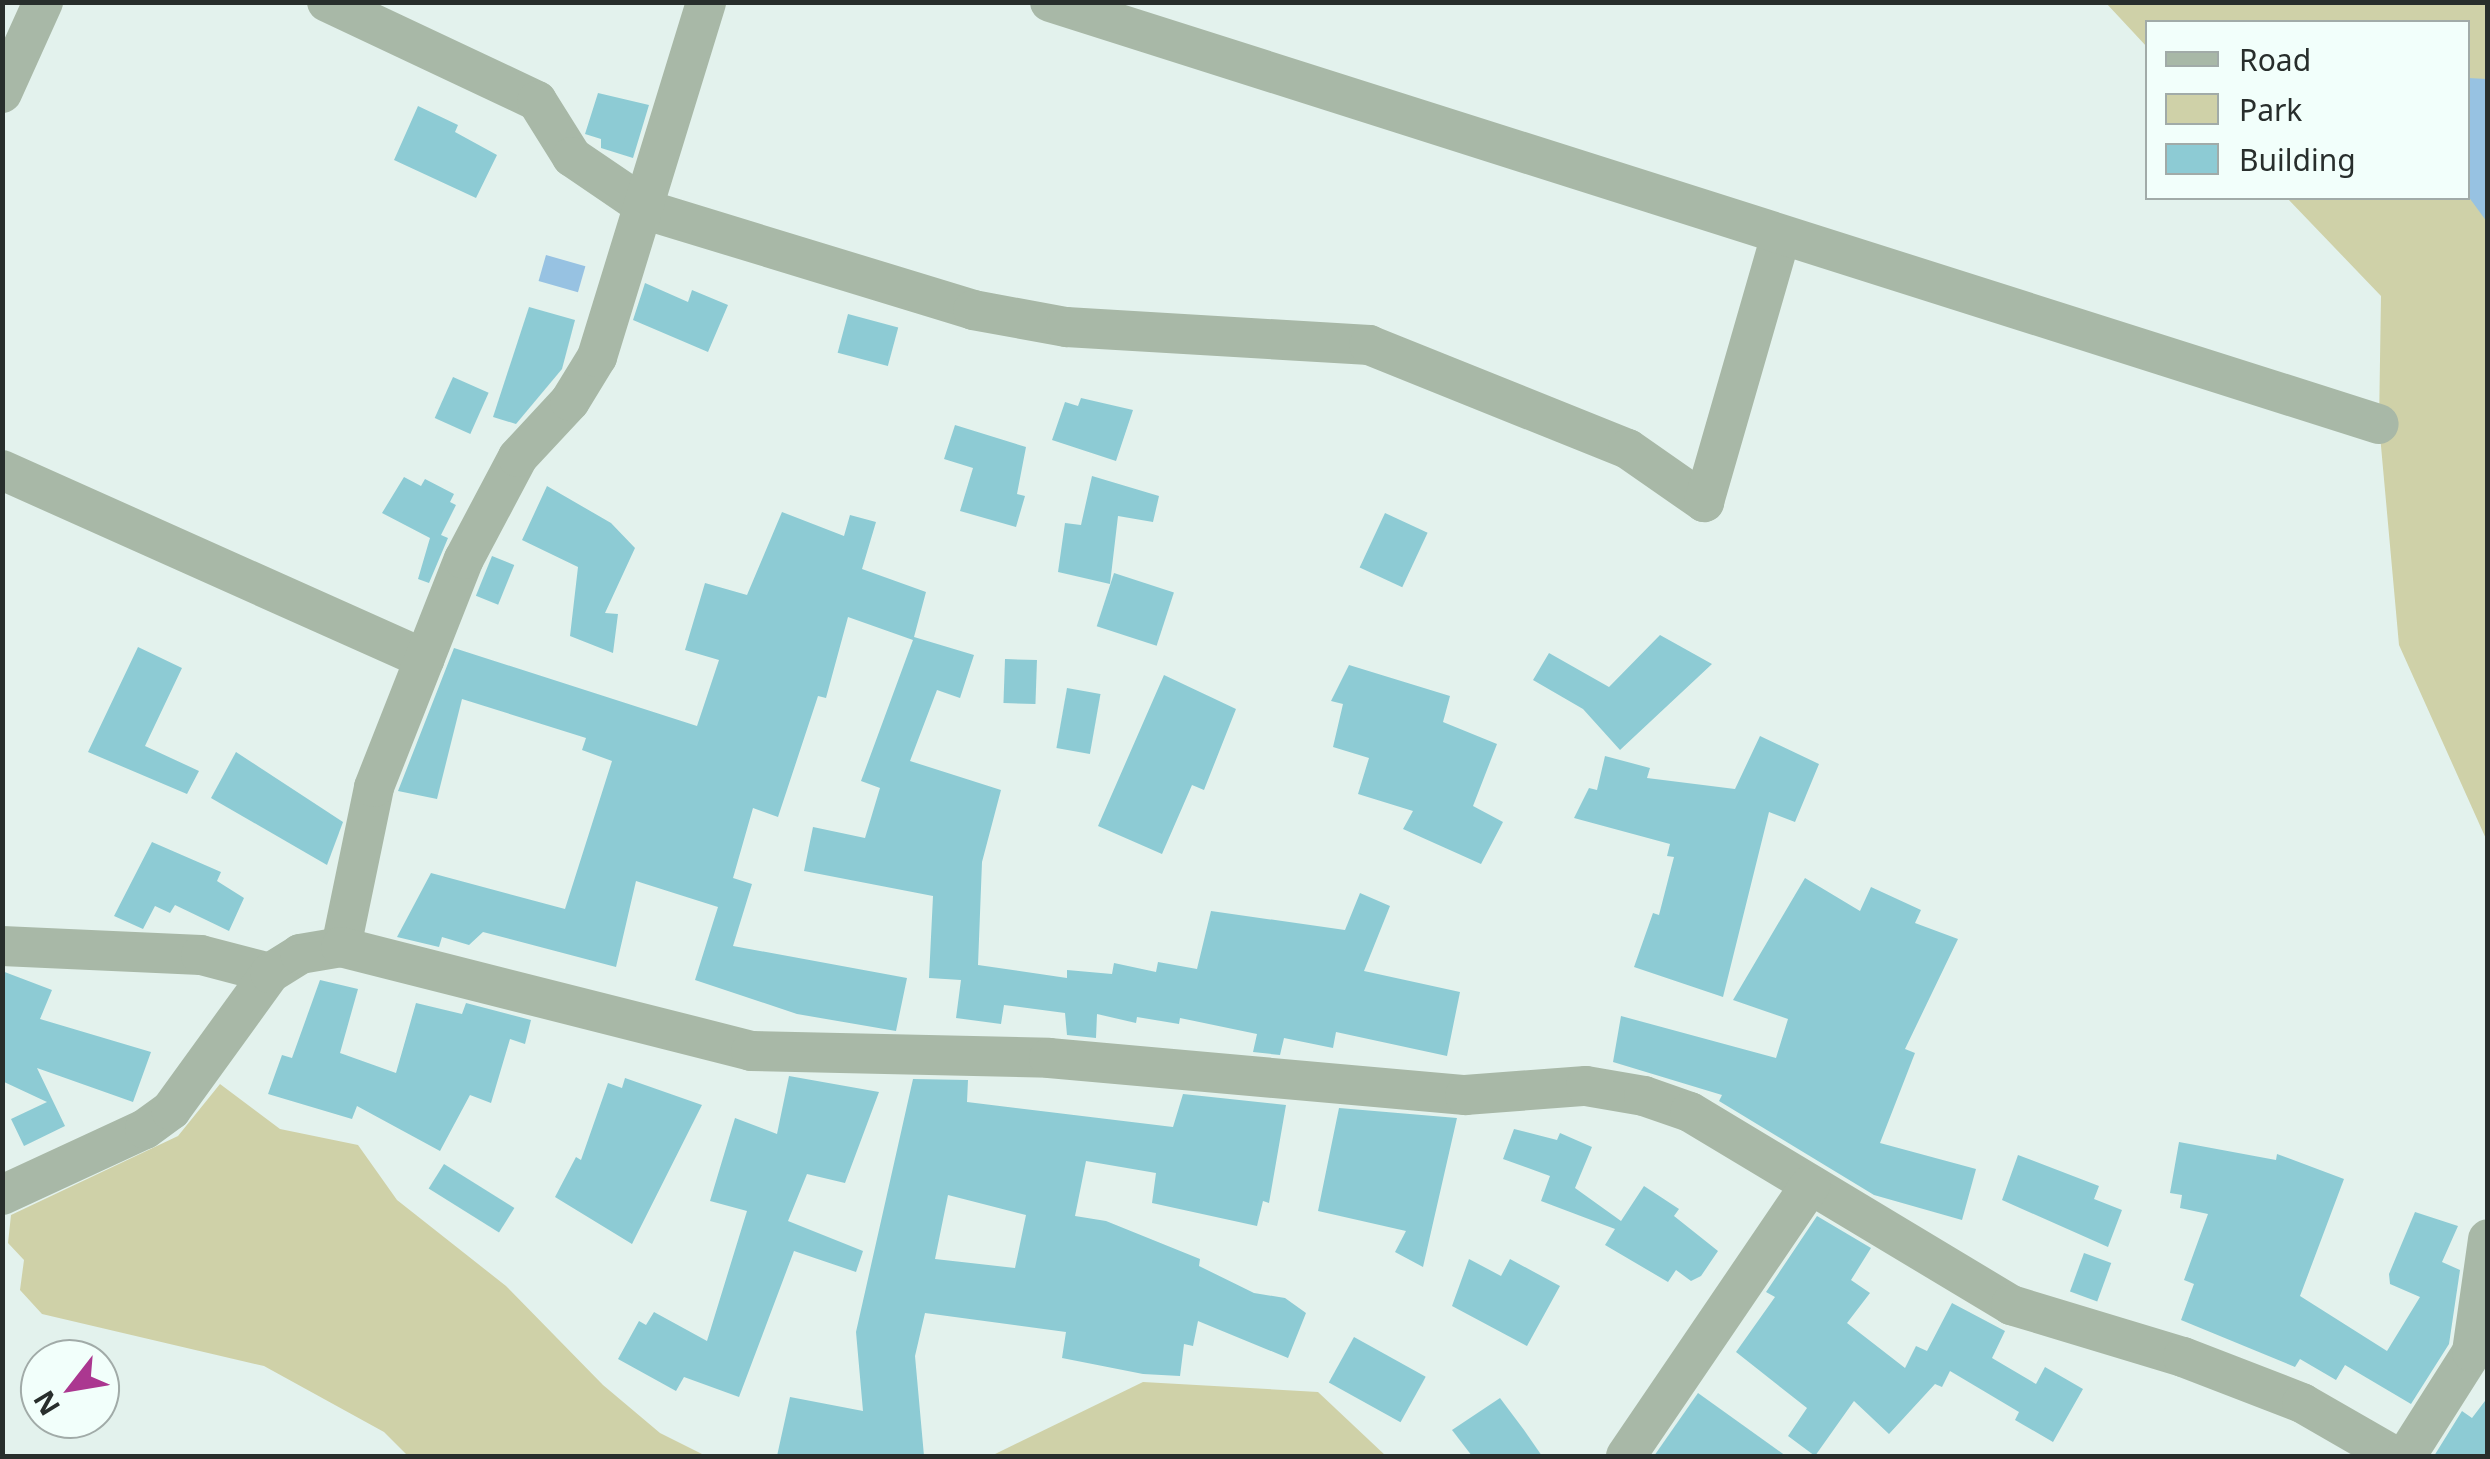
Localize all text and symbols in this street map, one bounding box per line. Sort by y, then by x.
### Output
legend [2145,20,2470,200]
text: Road [2239,39,2311,80]
text: Park [2239,89,2302,130]
text: Building [2239,139,2356,180]
north arrow [20,1339,120,1439]
text: N [24,1384,68,1423]

